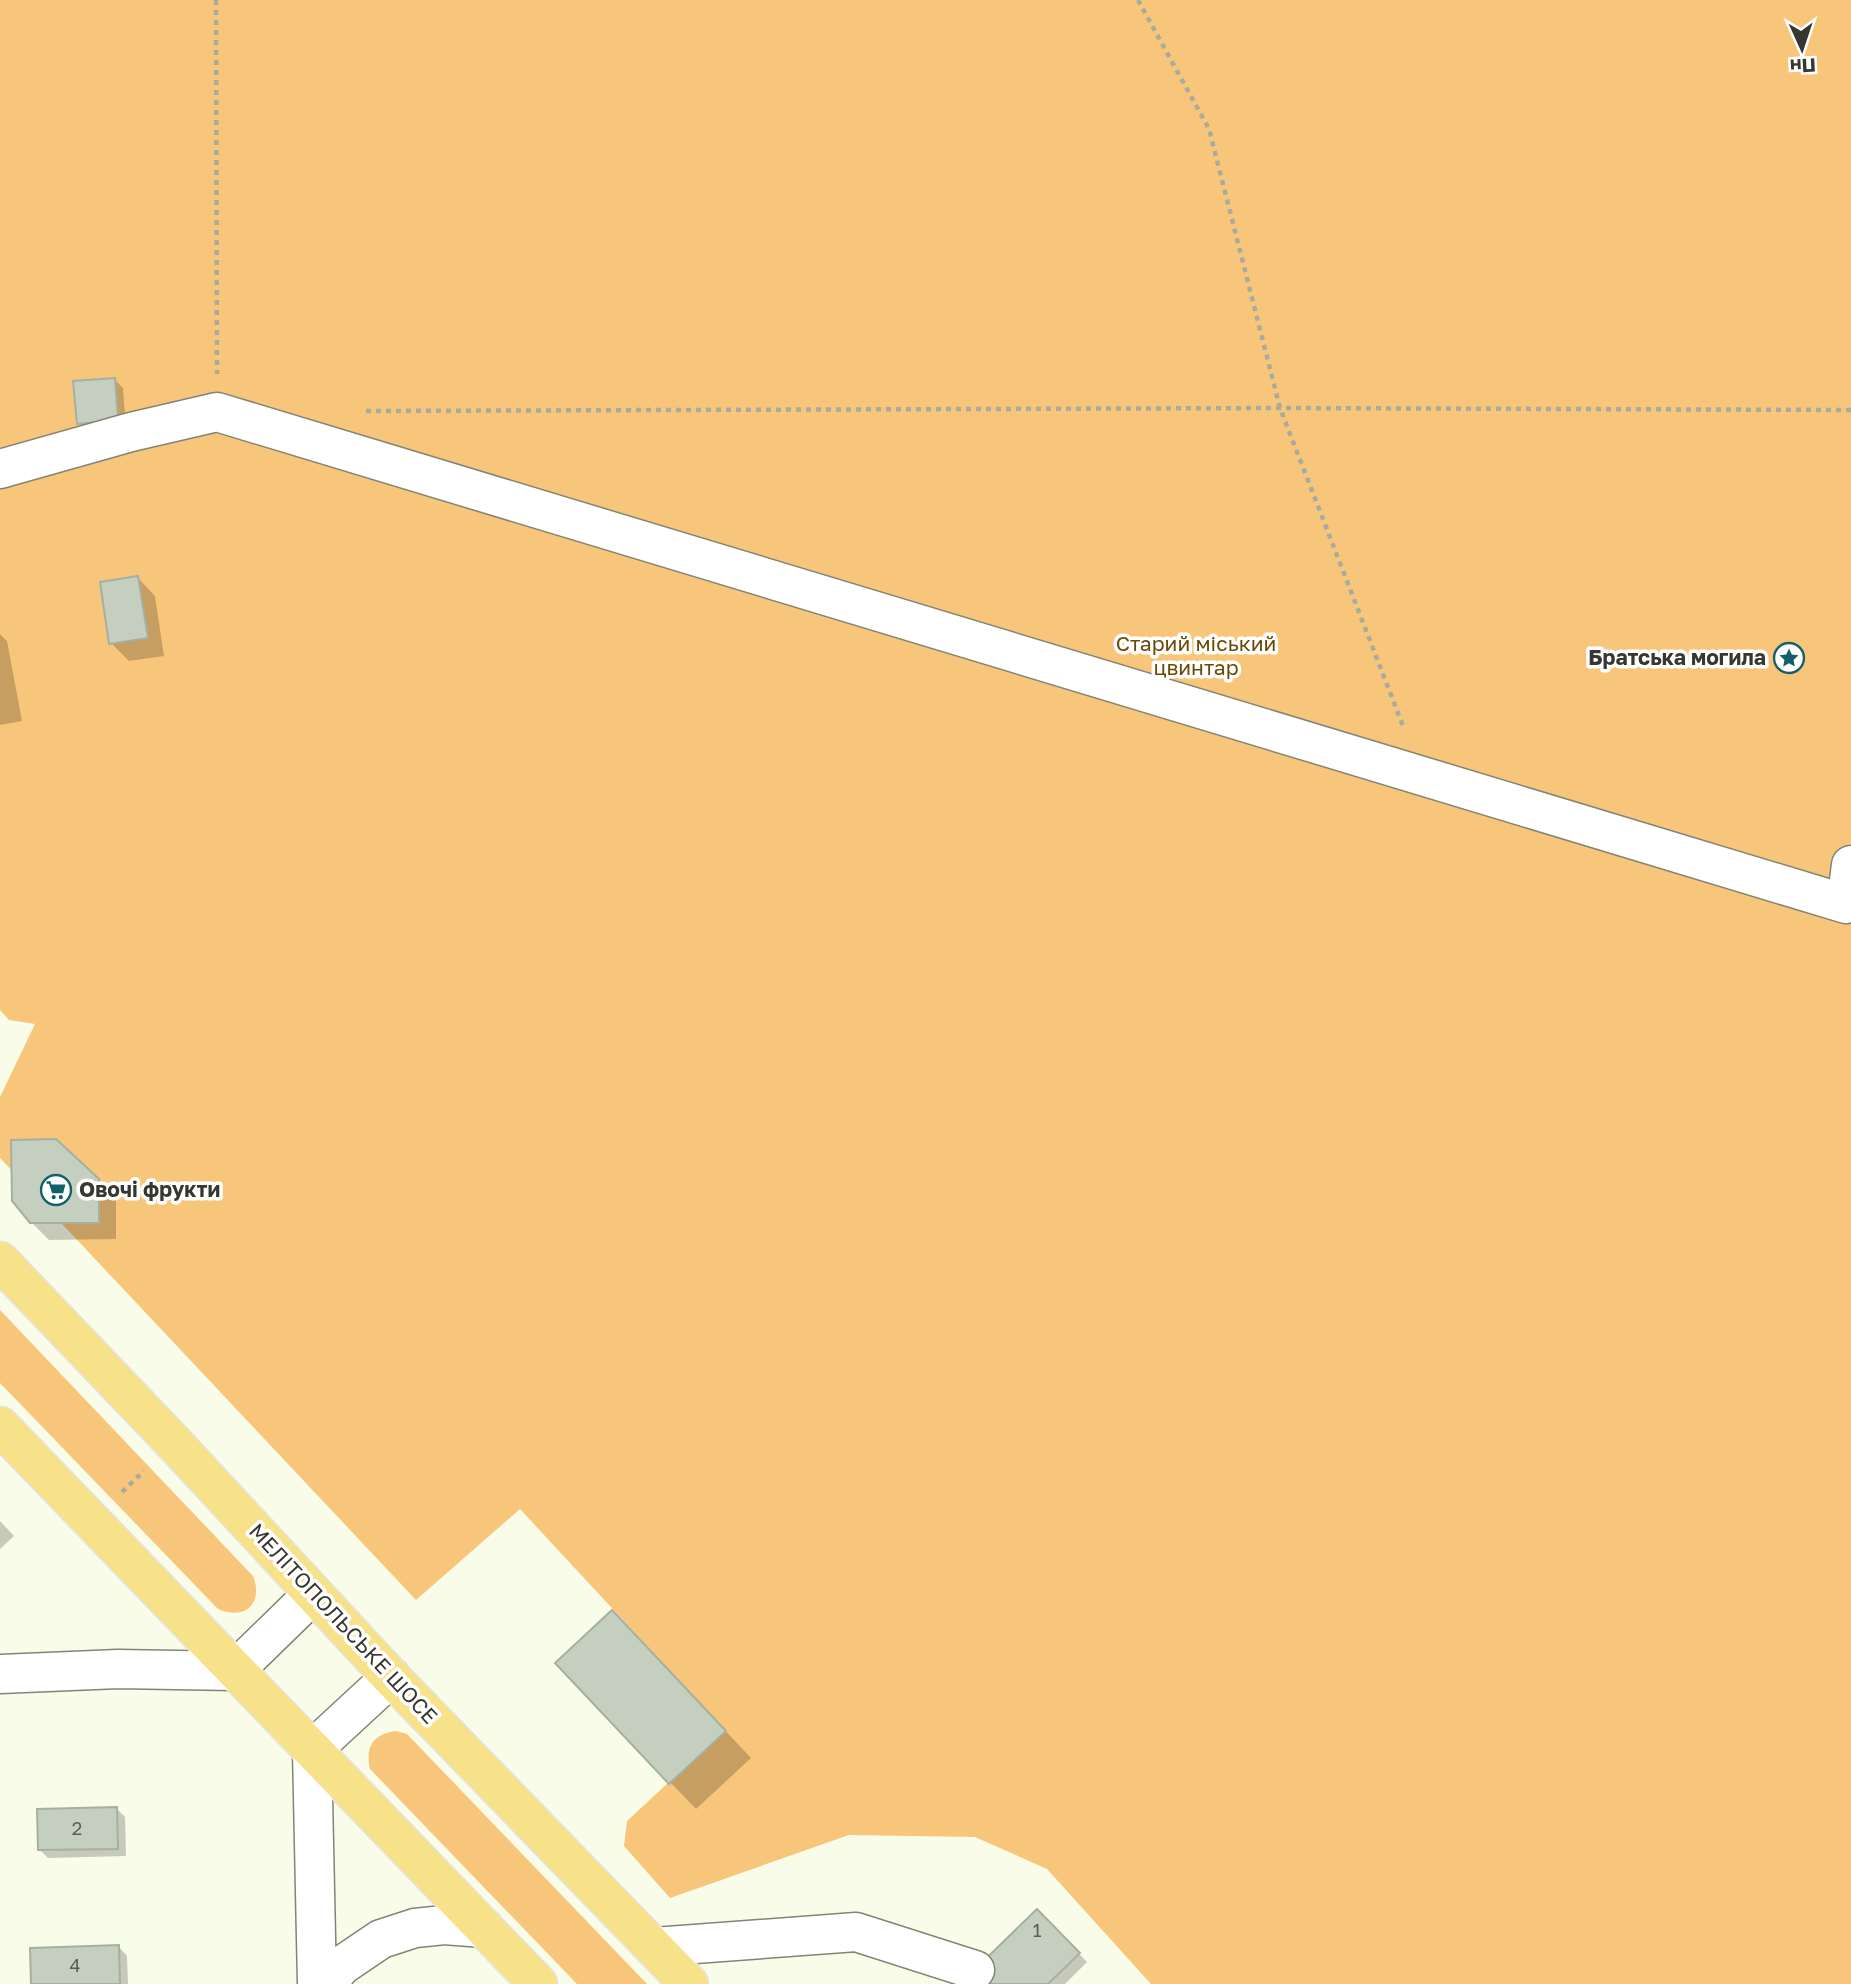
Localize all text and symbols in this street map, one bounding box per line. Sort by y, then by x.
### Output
north arrow [1767,14,1837,84]
text: Пн [1789,54,1816,79]
park label: Старий міський цвинтар [1116,630,1276,680]
place icon: Братська могила [1772,641,1806,675]
place label: Братська могила [1588,644,1766,670]
supermarket icon: Овочі фрукти [39,1173,73,1207]
place label: Овочі фрукти [79,1176,220,1202]
street label: МЕЛІТОПОЛЬСЬКЕ ШОСЕ [244,1518,443,1729]
house number: 2 [72,1817,82,1839]
house number: 1 [1033,1919,1042,1941]
house number: 4 [70,1954,81,1976]

